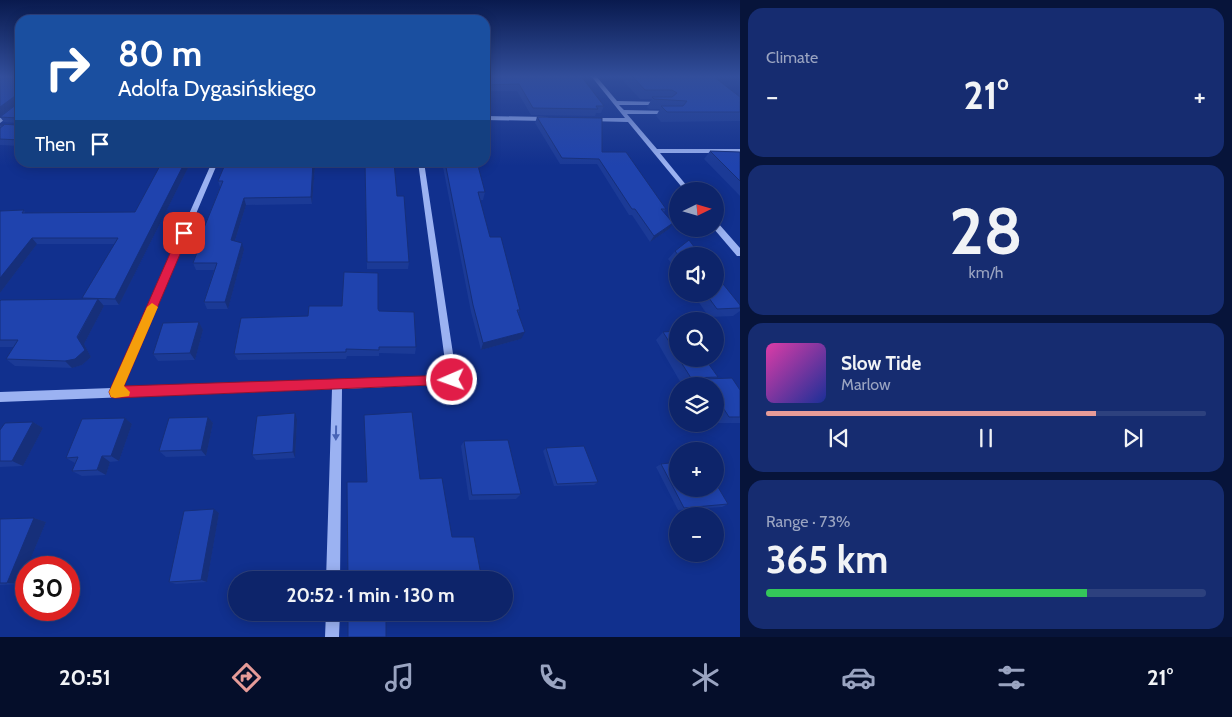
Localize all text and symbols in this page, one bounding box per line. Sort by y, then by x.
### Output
text: 80 m [118,32,202,75]
icon: right [35,35,100,100]
text: Climate [766,48,818,67]
text: 21° [963,72,1009,119]
text: Adolfa Dygasińskiego [118,75,316,102]
text: − [766,79,778,113]
text: + [1194,79,1206,113]
icon: arrive [86,130,114,158]
text: Then [35,133,76,156]
north arrow [669,182,724,238]
map controls [669,182,724,562]
text: 28 [949,191,1023,270]
pin [163,212,205,254]
icon: arrive [170,219,198,247]
button: sound [669,247,724,302]
text: km/h [968,263,1004,282]
button: search [669,312,724,367]
text: Slow Tide [841,352,921,375]
position arrow [425,353,477,405]
text: Marlow [841,375,891,394]
button: layers [669,377,724,432]
icon: previous [825,424,853,452]
icon: pause [972,424,1000,452]
icon: next [1119,424,1147,452]
one-way arrow [332,426,340,442]
button: + [669,442,724,497]
button: − [669,507,724,562]
text: Range · 73% [766,512,850,531]
text: 365 km [766,536,888,583]
speed limit sign: 30 [15,556,80,621]
text: 20:52 · 1 min · 130 m [286,584,455,607]
icon: directions [229,660,264,695]
icon: music [382,660,417,695]
icon: phone [535,660,570,695]
icon: climate [688,660,723,695]
icon: car [841,660,876,695]
icon: filters [994,660,1029,695]
text: 20:51 [59,664,111,691]
text: 21° [1147,664,1173,691]

